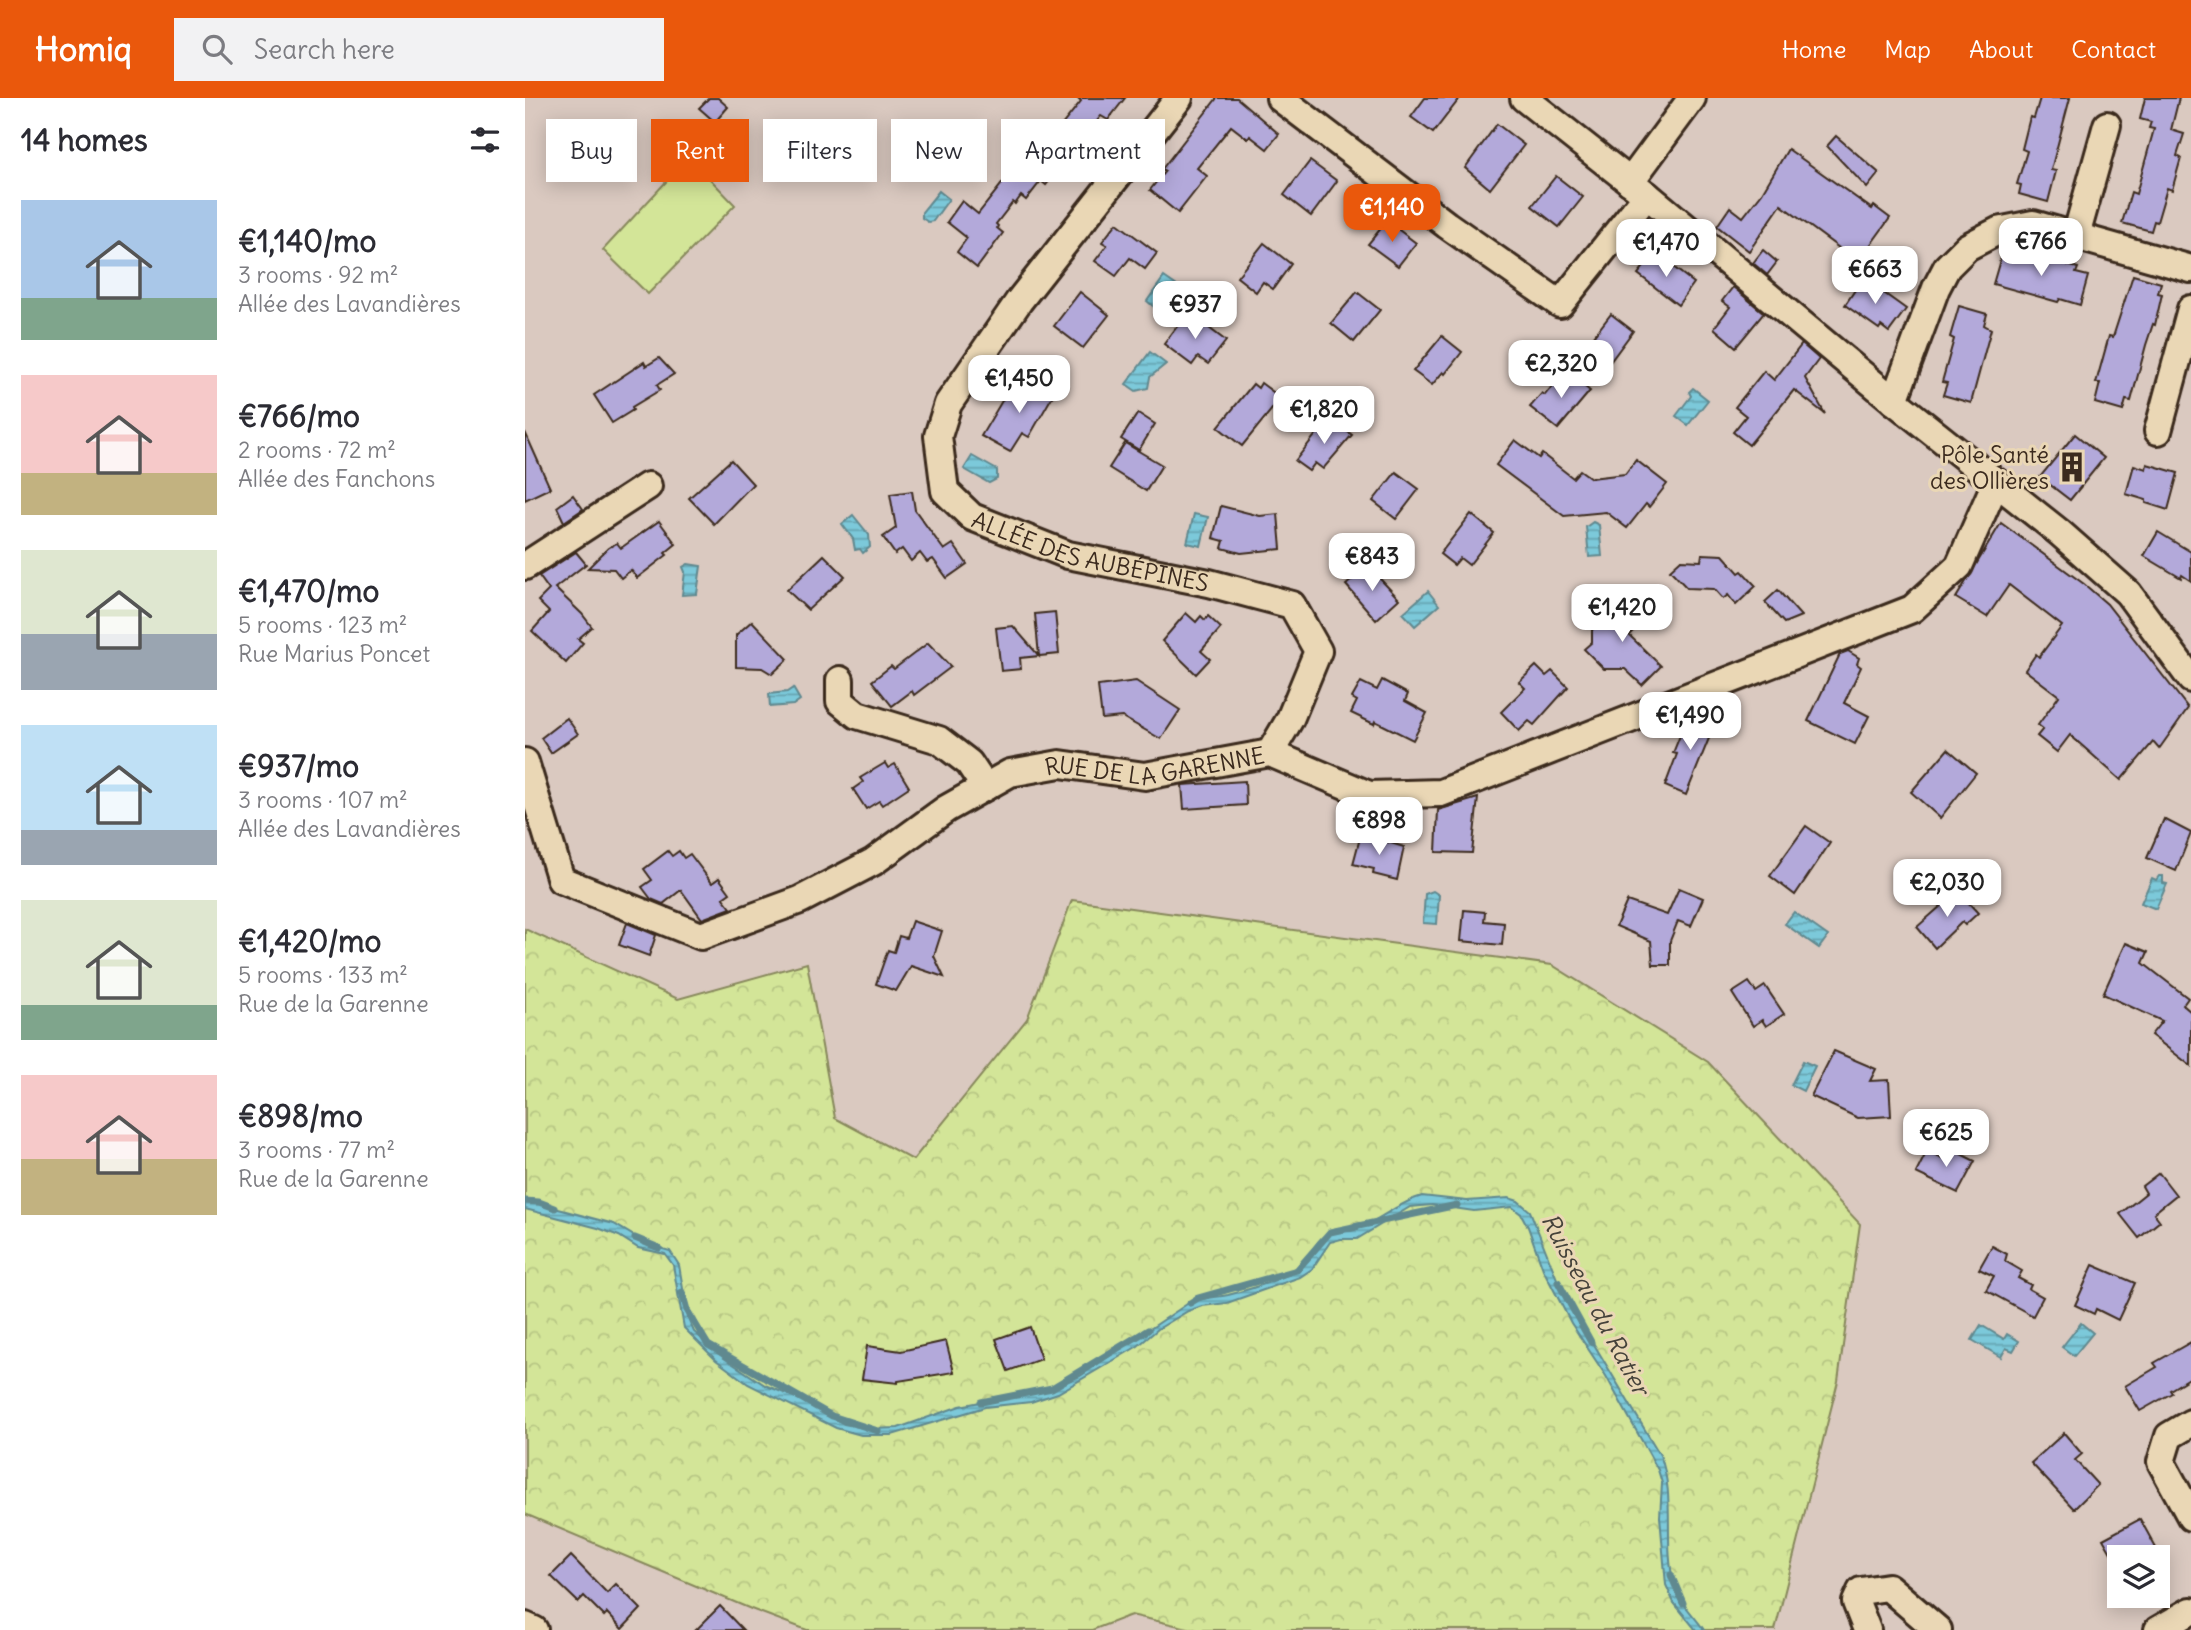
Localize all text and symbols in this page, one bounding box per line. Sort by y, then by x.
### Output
search box [174,18,664,81]
text: Homiq [35,28,132,70]
icon: search [198,30,236,68]
text: Search here [254,33,395,66]
text: Home [1782,34,1846,64]
text: Map [1884,34,1931,64]
text: About [1969,34,2033,64]
text: Contact [2071,34,2156,64]
chip: Buy [546,119,637,182]
chip: Rent [651,119,749,182]
chip: Filters [763,119,877,182]
chip: New [891,119,987,182]
chip: Apartment [1001,119,1165,182]
text: 14 homes [21,121,148,159]
icon: filters [466,121,504,159]
pin: €1,140 [1335,184,1449,244]
text: €1,140 [1359,192,1425,221]
pin: €766 [2000,218,2082,278]
pin: €1,470 [1609,220,1723,279]
text: €1,140/mo [238,222,376,260]
text: €766 [2015,226,2067,255]
text: €1,470 [1632,227,1700,256]
icon: home [77,228,161,312]
pin: €663 [1834,246,1916,306]
text: €663 [1848,254,1902,283]
text: 3 rooms · 92 m² [238,260,398,289]
pin: €937 [1154,282,1236,341]
text: Allée des Lavandières [238,289,461,318]
text: €937 [1169,289,1221,318]
pin: €2,320 [1504,341,1618,400]
text: €2,320 [1524,348,1598,377]
pin: €1,450 [962,356,1076,415]
text: €1,450 [984,363,1054,392]
pin: €1,820 [1267,386,1381,446]
text: €1,820 [1289,394,1359,423]
text: €766/mo [238,397,360,435]
icon: home [77,403,161,487]
text: 2 rooms · 72 m² [238,435,396,464]
place label: Pôle Santé des Ollières [1930,440,2049,495]
building icon: Pôle Santé des Ollières [2055,450,2089,484]
text: Allée des Fanchons [238,464,435,493]
street label: ALLÉE DES AUBÉPINES [968,504,1211,597]
pin: €843 [1331,533,1413,593]
text: €843 [1345,541,1399,570]
text: €1,470/mo [238,572,379,610]
icon: home [77,578,161,662]
pin: €1,420 [1565,584,1679,644]
text: €1,420 [1587,592,1657,621]
text: 5 rooms · 123 m² [238,610,407,639]
text: Rue Marius Poncet [238,639,430,668]
pin: €1,490 [1633,692,1747,752]
text: €1,490 [1655,700,1725,729]
street label: RUE DE LA GARENNE [1042,740,1267,791]
text: €937/mo [238,747,359,785]
icon: home [77,753,161,837]
text: 3 rooms · 107 m² [238,785,408,814]
pin: €898 [1338,798,1420,857]
text: €898 [1352,805,1406,834]
text: Allée des Lavandières [238,814,461,843]
pin: €2,030 [1890,860,2004,919]
text: €2,030 [1909,867,1985,896]
text: €1,420/mo [238,922,381,960]
icon: home [77,928,161,1012]
text: 5 rooms · 133 m² [238,960,408,989]
text: Rue de la Garenne [238,989,429,1018]
text: €898/mo [238,1097,363,1135]
icon: home [77,1103,161,1187]
pin: €625 [1905,1110,1987,1169]
text: €625 [1919,1117,1973,1146]
text: 3 rooms · 77 m² [238,1135,395,1164]
text: Rue de la Garenne [238,1164,429,1193]
water label: Ruisseau du Ratier [1535,1208,1658,1403]
map controls [2107,1545,2170,1608]
button: layers [2107,1545,2170,1608]

